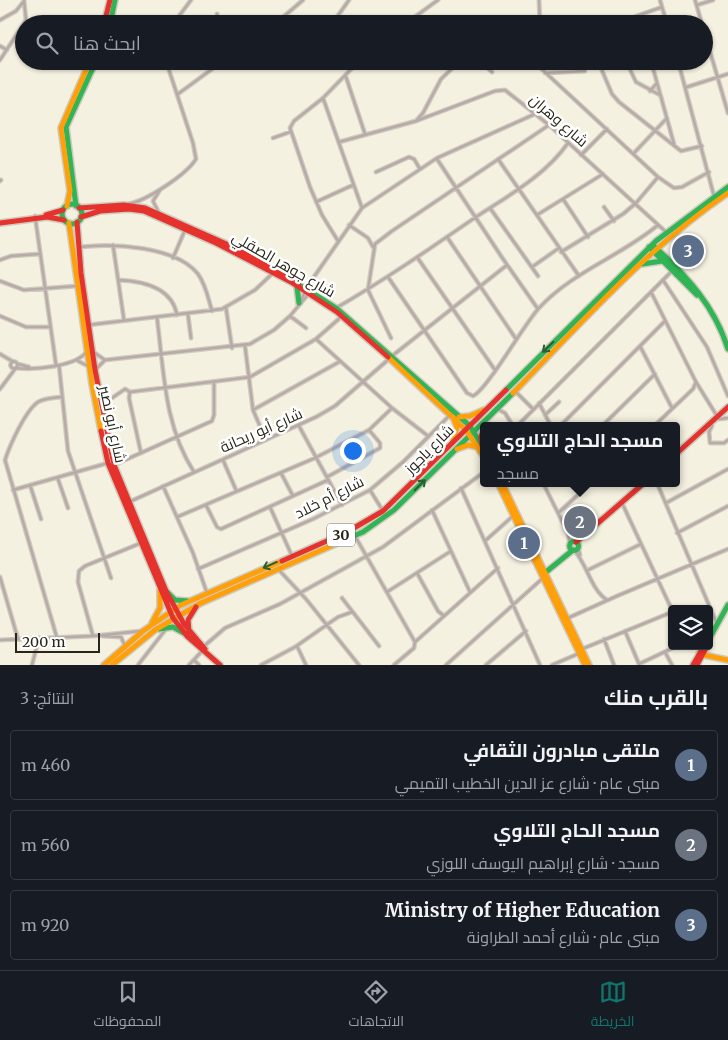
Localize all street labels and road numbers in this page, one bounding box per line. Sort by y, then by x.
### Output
street label: شارع وهران [525,89,592,152]
street label: شارع جوهر الصقلي [228,227,339,304]
street label: شارع أبو نصير [93,383,130,465]
street label: شارع أبو ريحانة [217,403,306,458]
street label: شارع ياجوز [400,420,459,480]
street label: شارع أم خلاد [291,471,368,524]
road number: 30 [327,524,355,546]

